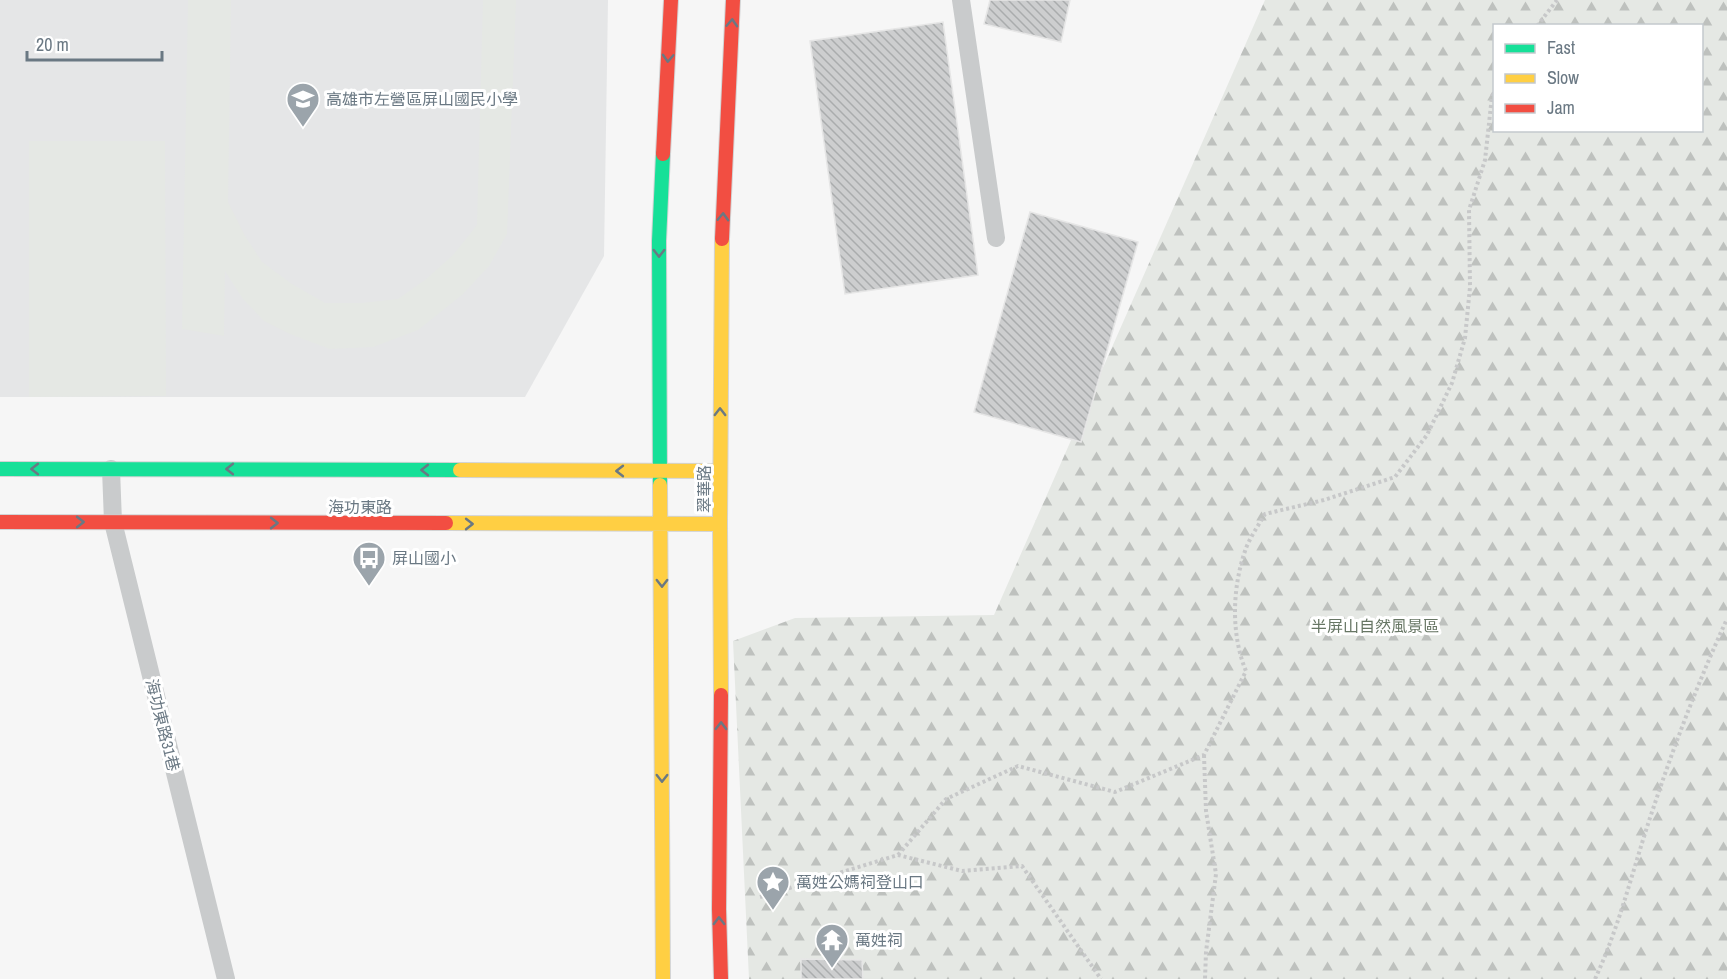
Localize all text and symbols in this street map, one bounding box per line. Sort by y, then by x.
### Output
one-way arrow [725,18,738,27]
scale bar [27,24,162,62]
legend [1493,24,1703,132]
text: 20 m [36,32,69,57]
text: Fast [1547,35,1575,60]
one-way arrow [662,54,675,63]
text: Slow [1547,65,1579,90]
school or university icon: 高雄市左營區屏山國民小學 [285,81,321,128]
place label: 高雄市左營區屏山國民小學 [326,88,518,110]
text: Jam [1547,95,1575,120]
one-way arrow [716,213,729,222]
one-way arrow [653,249,665,258]
one-way arrow [714,408,726,417]
one-way arrow [30,463,39,475]
one-way arrow [225,463,234,475]
one-way arrow [420,464,429,476]
one-way arrow [615,464,624,477]
street label: 翠華路 [693,465,715,513]
street label: 海功東路 [328,496,392,518]
one-way arrow [75,516,84,528]
one-way arrow [270,517,279,529]
one-way arrow [465,518,474,530]
bus stop icon: 屏山國小 [351,540,387,587]
place label: 屏山國小 [392,547,456,569]
one-way arrow [656,579,668,588]
park label: 半屏山自然風景區 [1311,615,1439,637]
street label: 海功東路31巷 [141,676,185,774]
one-way arrow [715,721,727,730]
one-way arrow [656,774,668,783]
place icon: 萬姓公媽祠登山口 [755,864,791,911]
place label: 萬姓公媽祠登山口 [796,871,924,893]
one-way arrow [713,916,725,925]
temple icon: 萬姓祠 [814,922,850,969]
place label: 萬姓祠 [855,929,903,951]

